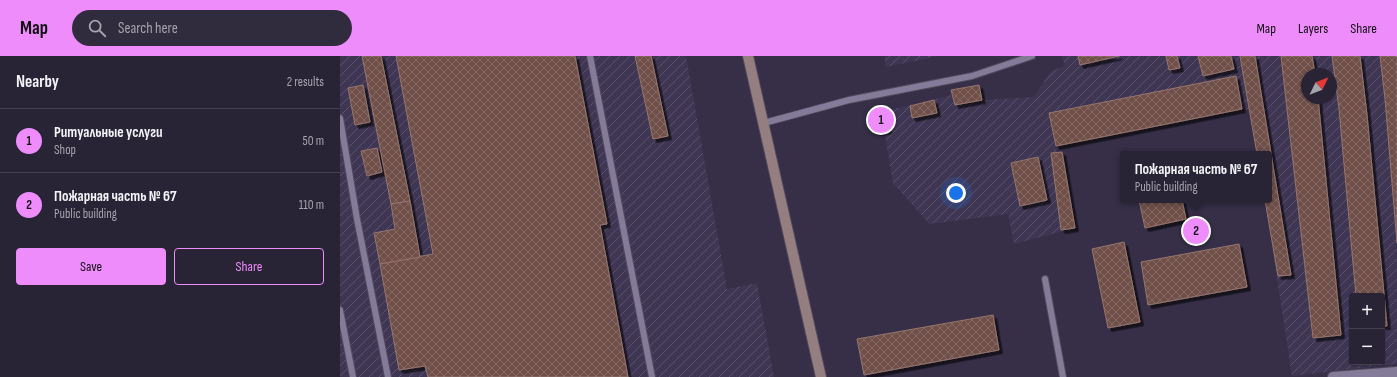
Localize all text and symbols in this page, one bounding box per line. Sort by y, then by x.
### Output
search box [72,10,352,46]
text: Map [20,17,48,40]
icon: search [86,17,108,39]
text: Search here [118,19,178,38]
text: Map [1256,20,1276,37]
text: Layers [1298,20,1328,37]
text: Share [1350,20,1377,37]
north arrow [1301,68,1337,104]
text: Nearby [16,72,59,92]
text: 2 results [287,74,324,90]
pin: 1 [868,105,894,135]
text: Ритуальные услуги [54,123,163,142]
text: 1 [26,133,32,149]
text: 50 m [303,133,324,149]
text: Shop [54,142,76,158]
popup [1120,151,1272,203]
text: Пожарная часть № 67 [1135,160,1257,179]
text: Public building [1135,179,1198,195]
your location [946,183,966,203]
text: Пожарная часть № 67 [54,187,177,206]
text: 2 [26,197,32,213]
text: 110 m [299,197,324,213]
text: Public building [54,206,117,222]
pin: 2 [1183,216,1209,246]
button: Save [16,248,166,285]
button: Share [174,248,324,285]
map controls [1349,293,1385,365]
button: + [1349,293,1385,329]
button: − [1349,329,1385,365]

